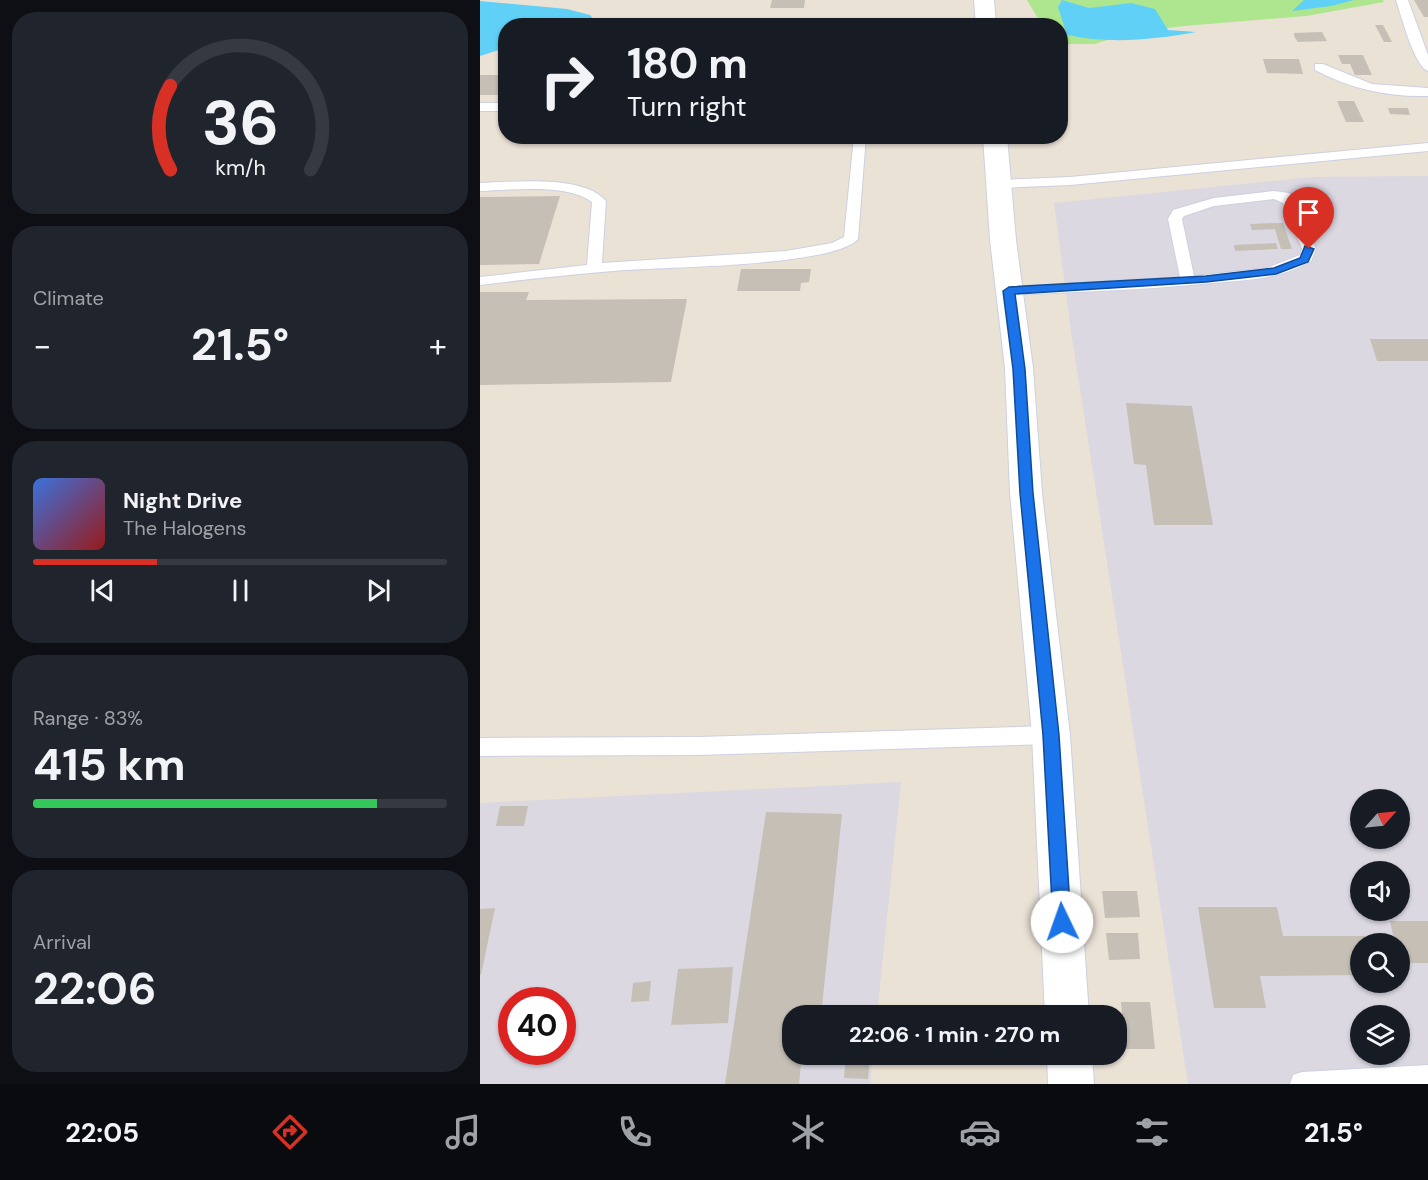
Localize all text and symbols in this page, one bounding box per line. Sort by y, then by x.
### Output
text: 180 m [627,36,748,91]
icon: right [528,42,606,120]
text: 36 [201,82,279,163]
text: Turn right [627,89,747,124]
text: km/h [215,155,265,183]
pin [1283,187,1334,249]
icon: arrive [1292,196,1325,229]
text: Climate [33,285,104,311]
text: 21.5° [191,315,289,374]
text: − [33,324,51,367]
text: + [429,324,447,367]
text: Night Drive [123,486,242,515]
text: The Halogens [123,515,246,541]
icon: previous [86,574,119,607]
icon: pause [224,574,257,607]
icon: next [362,574,395,607]
text: Range · 83% [33,705,143,731]
text: 415 km [33,735,186,794]
north arrow [1350,789,1410,849]
map controls [1350,789,1410,1065]
button: sound [1350,861,1410,921]
position arrow [1030,890,1094,954]
text: Arrival [33,929,91,955]
button: search [1350,933,1410,993]
text: 22:06 [33,959,157,1018]
speed limit sign: 40 [498,987,576,1065]
button: layers [1350,1005,1410,1065]
text: 22:06 · 1 min · 270 m [849,1020,1060,1049]
icon: directions [269,1111,311,1153]
icon: music [442,1111,484,1153]
icon: phone [614,1111,656,1153]
icon: climate [787,1111,829,1153]
icon: car [959,1111,1001,1153]
icon: filters [1131,1111,1173,1153]
text: 22:05 [65,1115,139,1150]
text: 21.5° [1304,1115,1363,1150]

